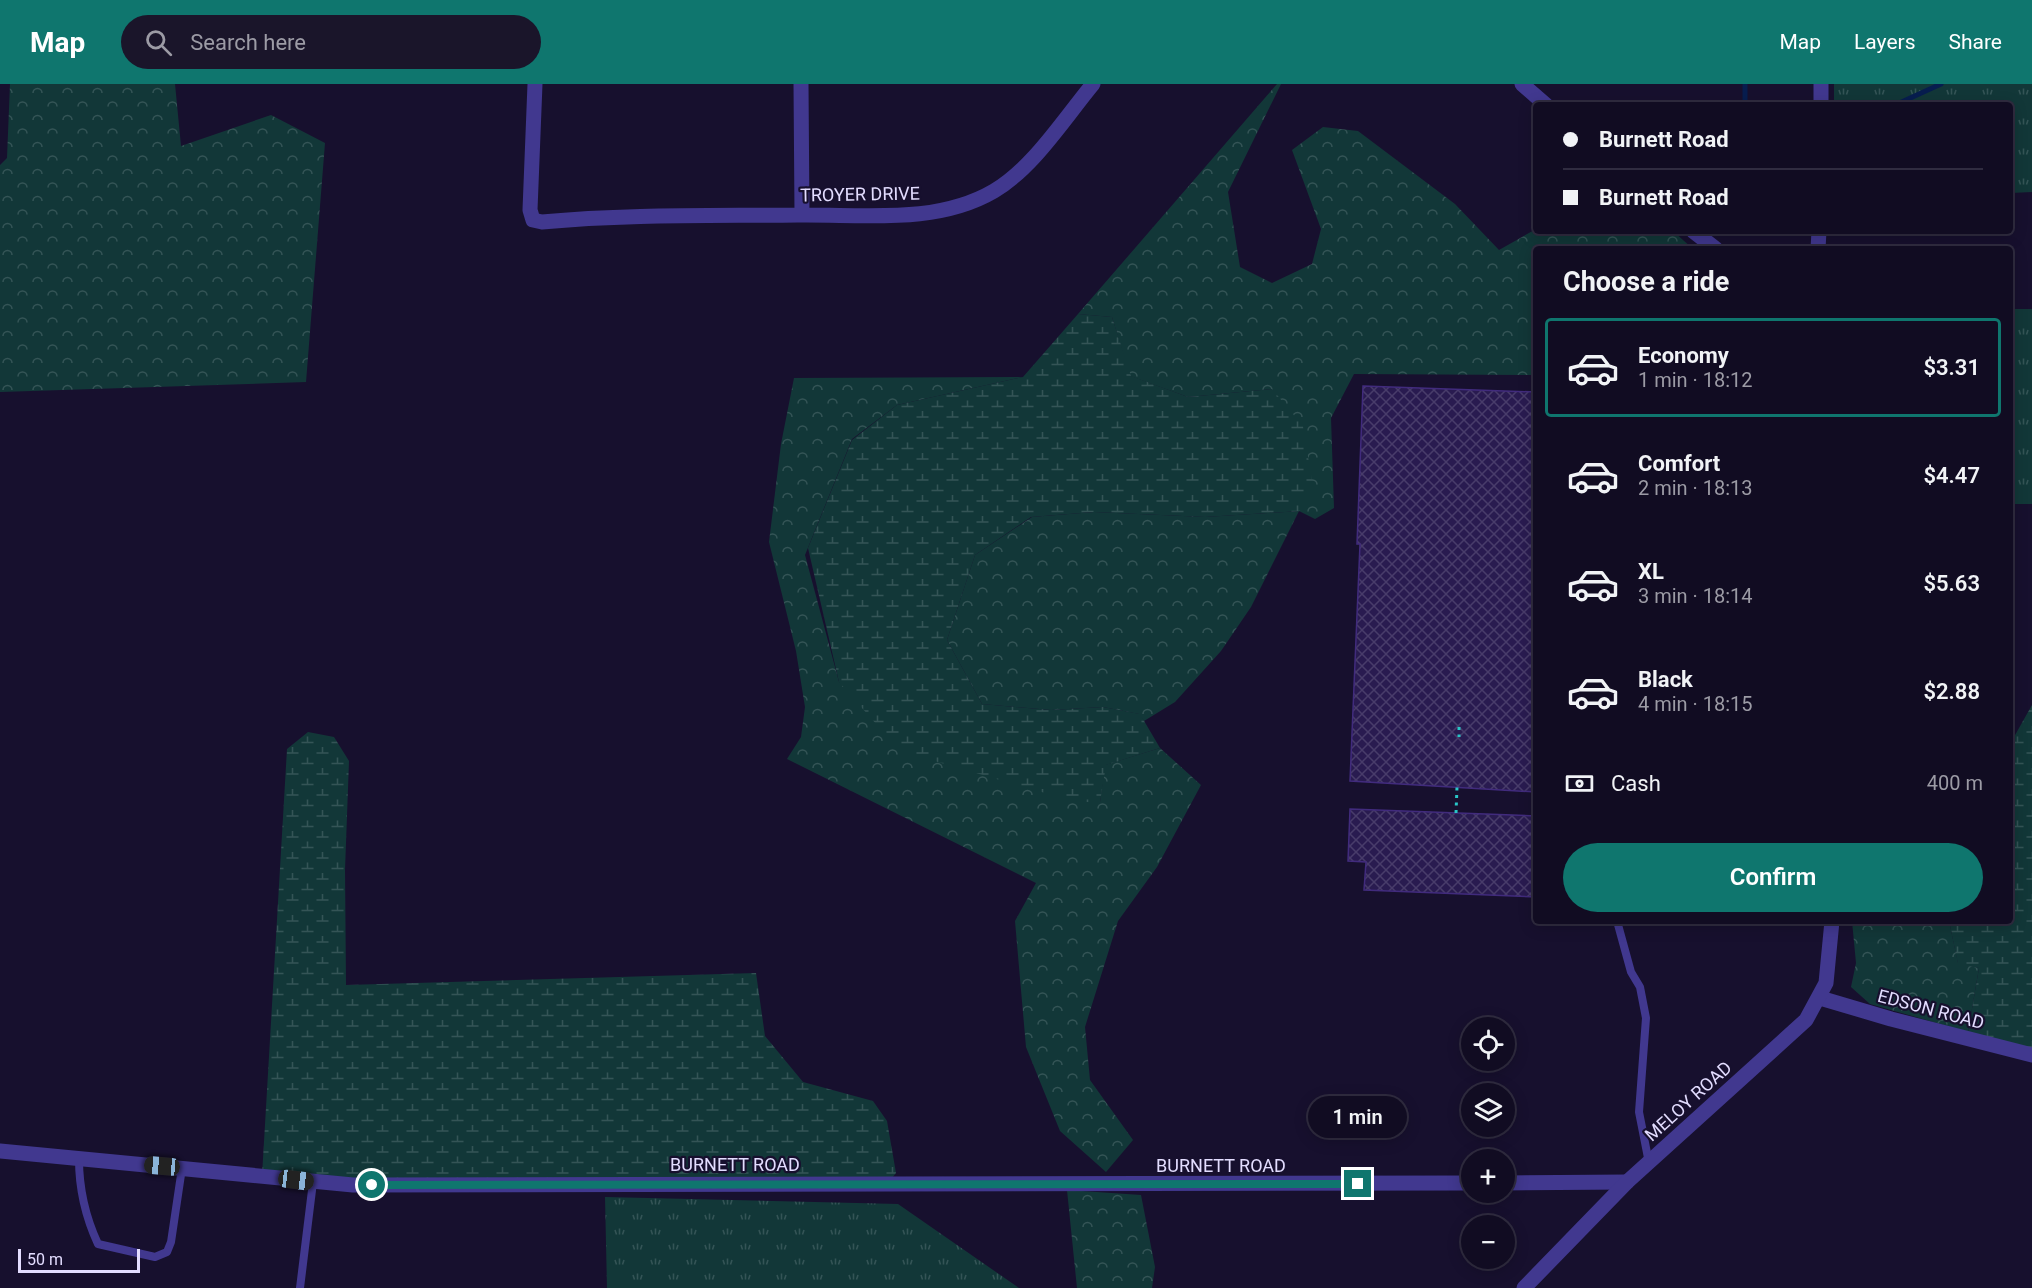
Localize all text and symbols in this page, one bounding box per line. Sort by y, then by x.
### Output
search box [121,15,541,69]
text: Map [30,26,85,59]
icon: search [142,26,175,59]
text: Search here [190,30,306,55]
text: Map [1779,30,1821,54]
text: Layers [1854,30,1915,54]
text: Share [1948,30,2002,54]
text: Burnett Road [1599,127,1729,152]
street label: TROYER DRIVE [800,182,920,206]
text: Burnett Road [1599,185,1729,210]
text: Choose a ride [1563,266,1729,298]
icon: car [1566,341,1620,395]
text: Economy [1638,343,1729,368]
text: $3.31 [1923,355,1980,380]
text: 1 min · 18:12 [1638,368,1753,392]
icon: car [1566,449,1620,503]
text: Comfort [1638,451,1720,476]
text: $4.47 [1923,463,1980,488]
text: 2 min · 18:13 [1638,476,1753,500]
icon: car [1566,557,1620,611]
text: XL [1638,559,1664,584]
text: $5.63 [1923,571,1980,596]
text: 3 min · 18:14 [1638,584,1753,608]
icon: car [1566,665,1620,719]
text: Black [1638,667,1693,692]
text: $2.88 [1923,679,1980,704]
text: 4 min · 18:15 [1638,692,1753,716]
icon: cash [1563,767,1596,800]
text: Cash [1611,771,1661,796]
text: 400 m [1927,771,1983,795]
button: Confirm [1563,843,1983,912]
street label: EDSON ROAD [1876,985,1986,1033]
map controls [1461,1017,1515,1269]
button: locate [1461,1017,1515,1071]
street label: MELOY ROAD [1640,1057,1736,1145]
button: layers [1461,1083,1515,1137]
callout: 1 min [1308,1097,1408,1139]
text: 1 min [1332,1105,1383,1129]
button: + [1461,1149,1515,1203]
street label: BURNETT ROAD [670,1154,800,1175]
car [143,1155,181,1177]
street label: BURNETT ROAD [1156,1155,1286,1176]
car [277,1169,315,1191]
route end [1344,1170,1371,1197]
route start [358,1171,385,1198]
button: − [1461,1215,1515,1269]
scale bar [18,1246,140,1274]
text: 50 m [27,1250,63,1269]

